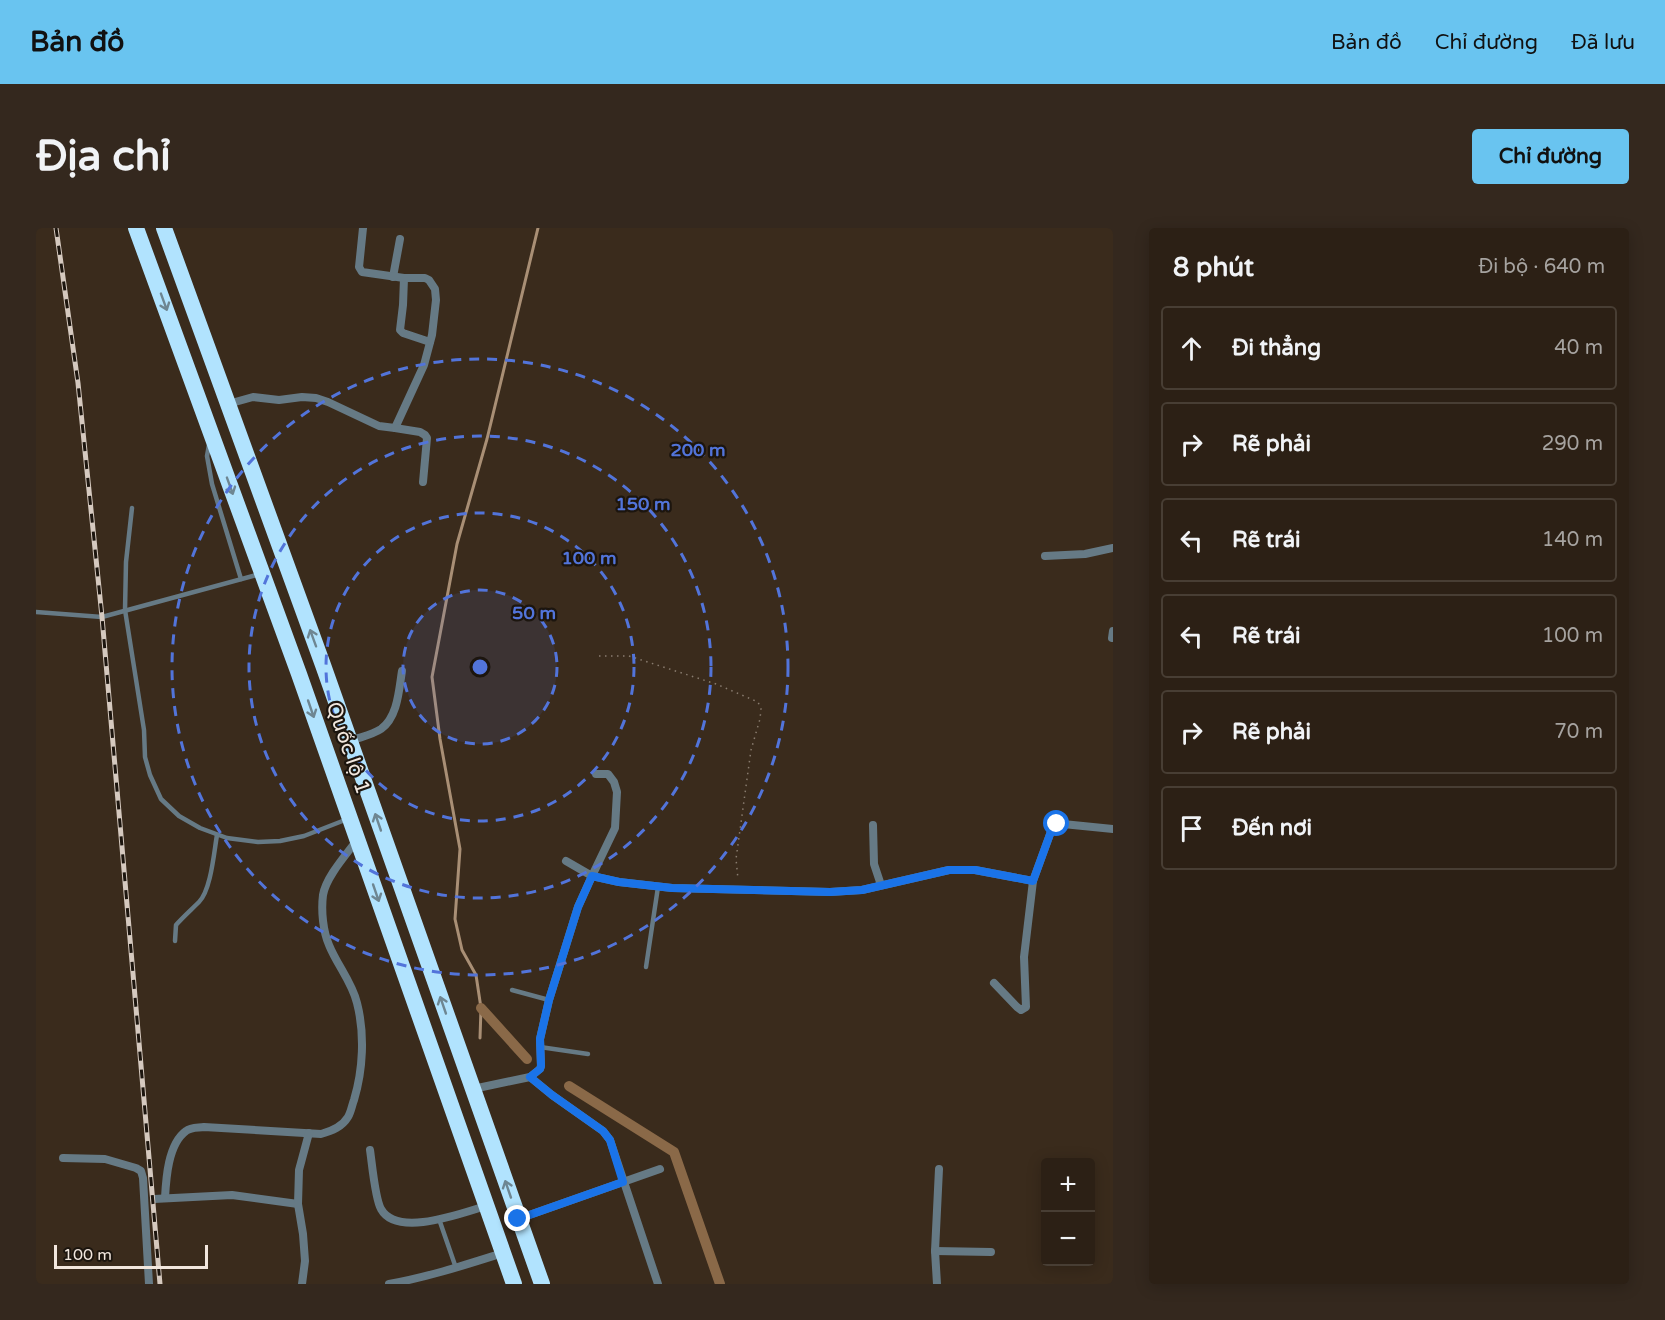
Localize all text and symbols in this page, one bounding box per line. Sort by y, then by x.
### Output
text: Bản đồ [30,25,124,59]
text: Bản đồ [1331,30,1402,55]
text: Chỉ đường [1435,30,1538,55]
text: Đã lưu [1571,30,1635,55]
button: Chỉ đường [1472,129,1629,184]
text: Địa chỉ [36,131,171,182]
text: 8 phút [1173,252,1254,283]
text: Đi bộ · 640 m [1478,255,1605,279]
one-way arrow [159,293,170,311]
icon: ahead [1175,332,1208,365]
text: Đi thẳng [1232,335,1321,361]
text: 40 m [1554,336,1603,360]
icon: right [1175,428,1208,461]
text: Rẽ phải [1232,431,1311,457]
text: 290 m [1542,432,1603,456]
text: 200 m [670,439,726,461]
one-way arrow [226,476,237,495]
text: 150 m [615,493,671,515]
icon: left [1175,524,1208,557]
text: Rẽ trái [1232,527,1301,553]
text: 140 m [1542,528,1603,552]
text: 100 m [561,547,617,569]
text: 50 m [512,602,556,624]
icon: left [1175,620,1208,653]
text: Rẽ trái [1232,623,1301,649]
text: 100 m [1542,624,1603,648]
one-way arrow [307,629,318,648]
centre of rings [470,657,490,677]
one-way arrow [306,699,317,718]
street label: Quốc lộ 1 [321,699,375,797]
icon: right [1175,716,1208,749]
text: Rẽ phải [1232,719,1311,745]
text: 70 m [1554,720,1603,744]
route start [1043,810,1069,836]
icon: arrive [1175,812,1208,845]
one-way arrow [372,813,383,831]
text: Đến nơi [1232,815,1312,841]
one-way arrow [371,883,382,901]
one-way arrow [437,997,448,1015]
map controls [1041,1158,1095,1266]
button: + [1041,1158,1095,1212]
one-way arrow [502,1180,513,1199]
route end [504,1205,530,1231]
button: − [1041,1212,1095,1266]
scale bar [54,1242,208,1270]
text: 100 m [63,1245,112,1265]

